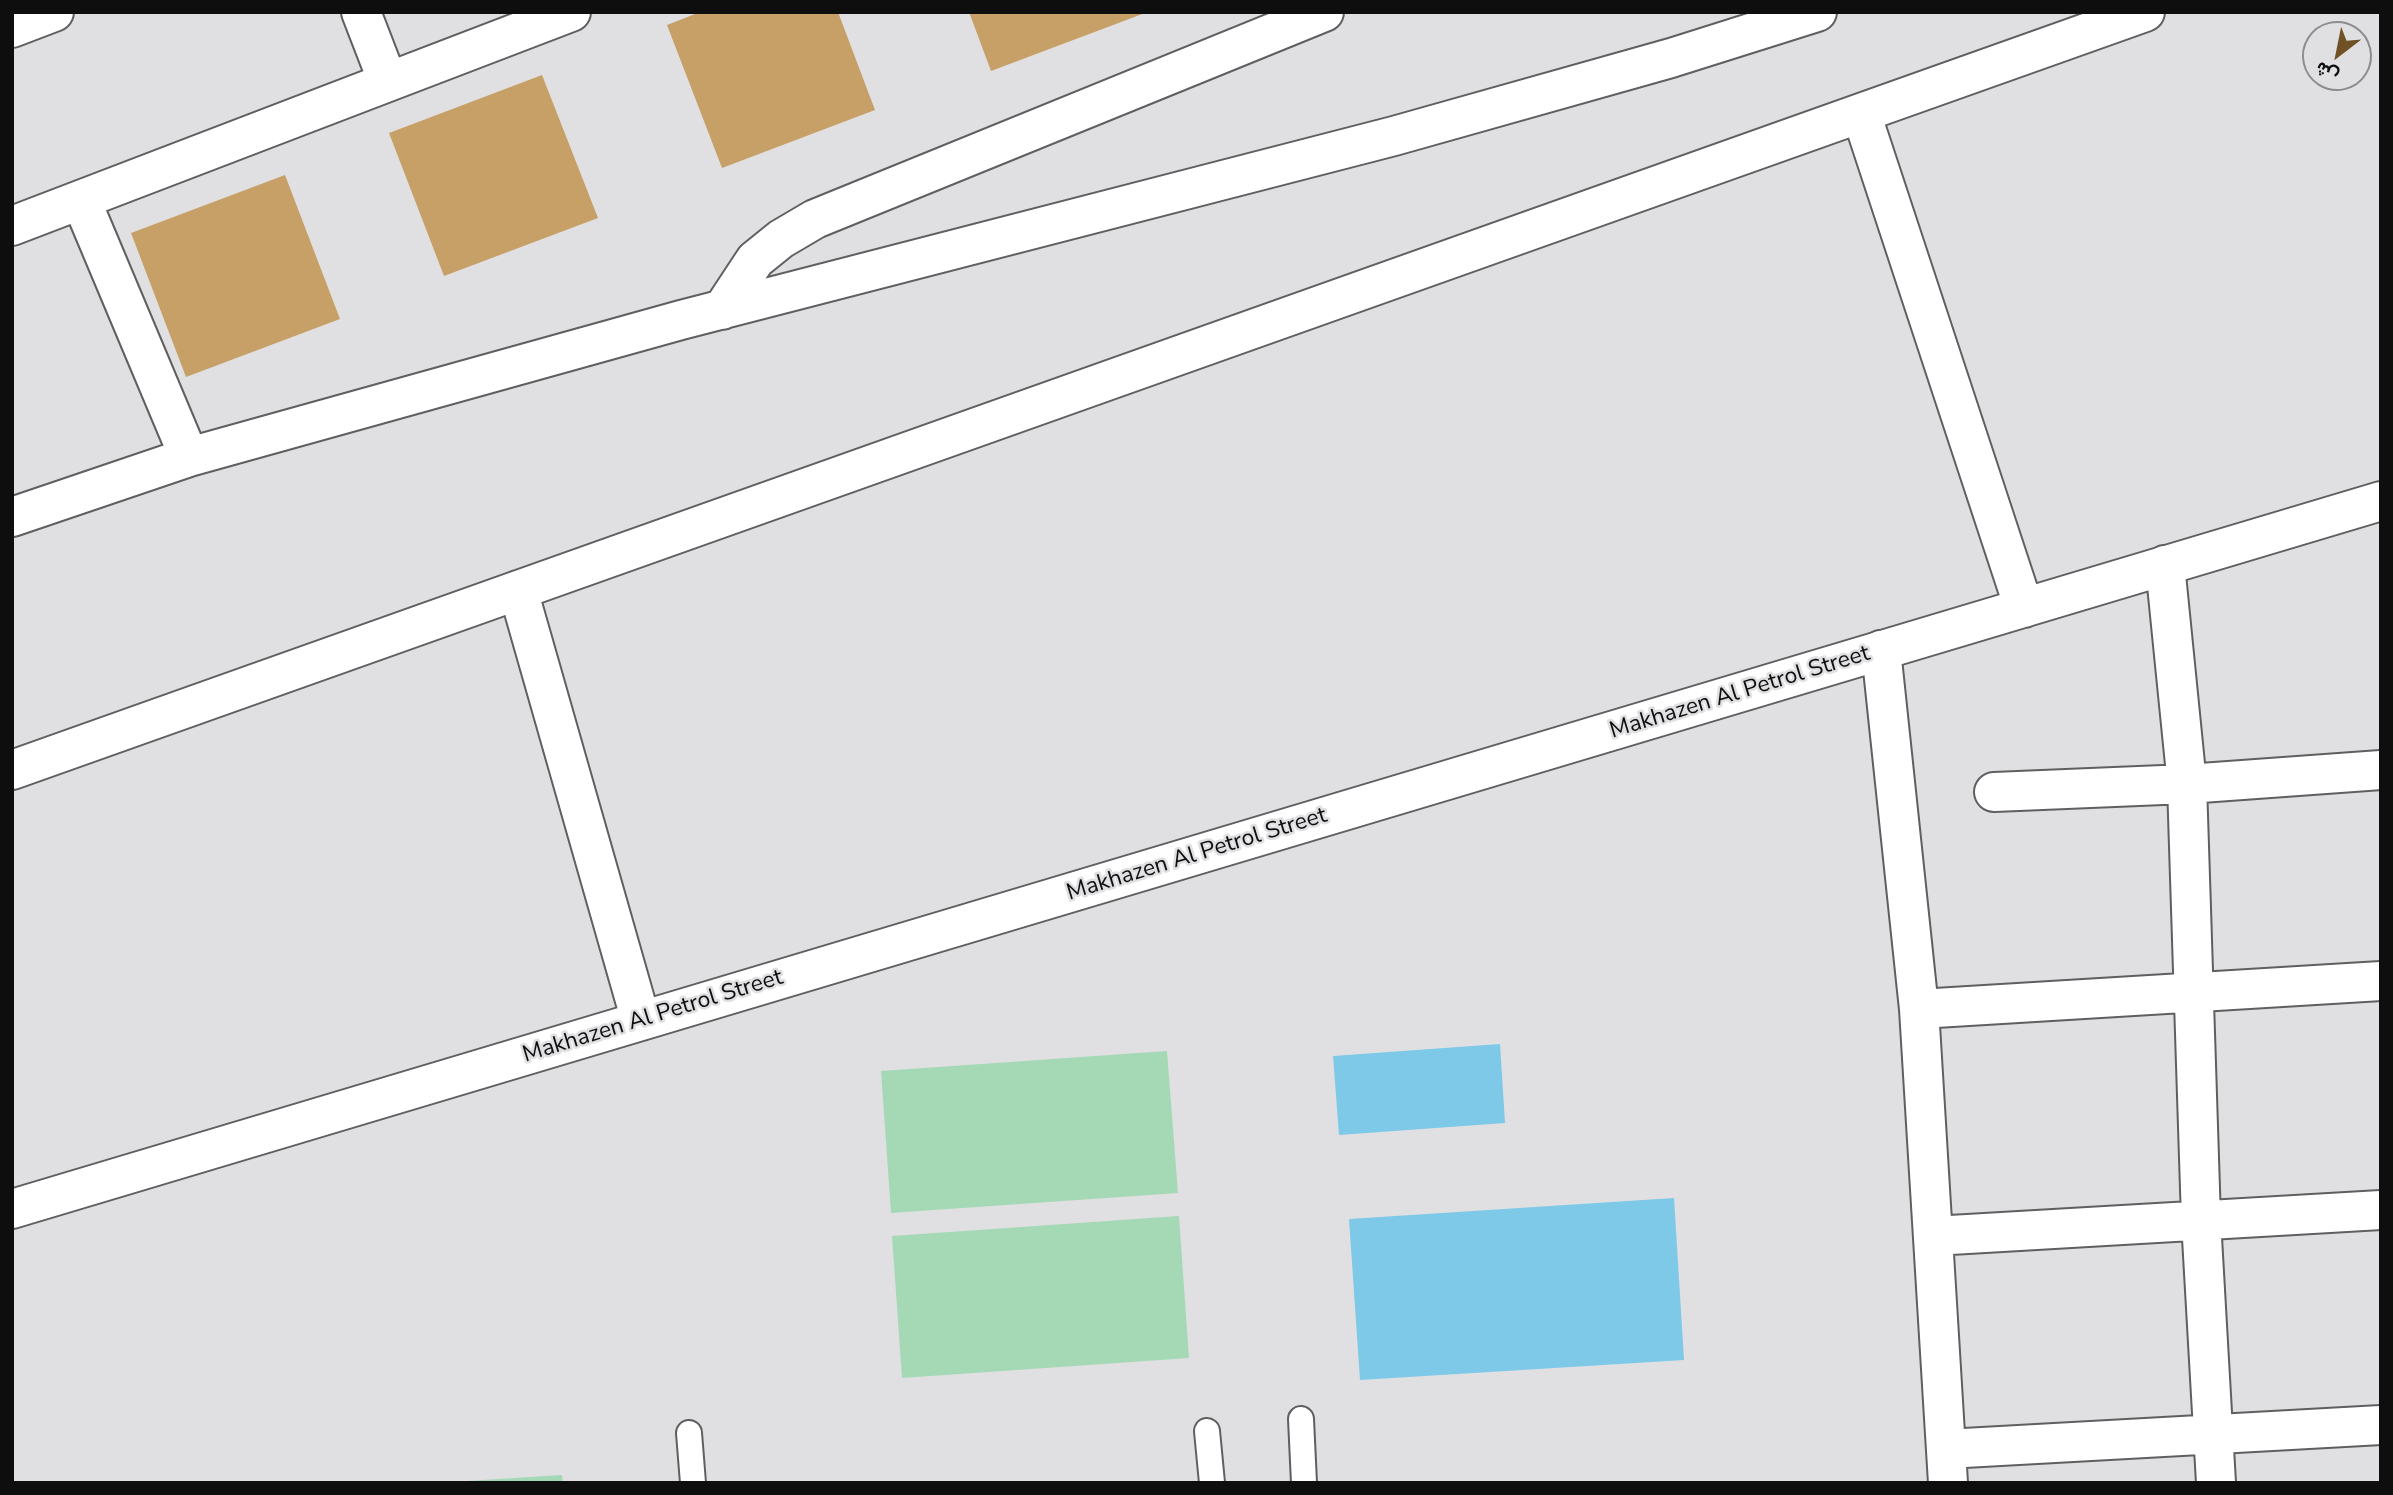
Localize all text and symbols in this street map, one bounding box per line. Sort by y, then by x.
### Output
north arrow [2302,21,2372,91]
text: ش [2310,55,2344,89]
street label: Makhazen Al Petrol Street [1607,640,1873,746]
street label: Makhazen Al Petrol Street [1064,802,1330,908]
street label: Makhazen Al Petrol Street [520,964,786,1070]

